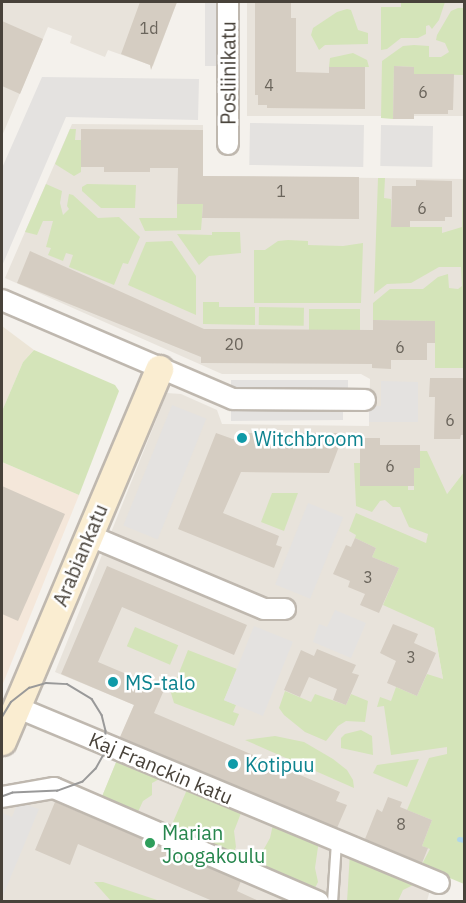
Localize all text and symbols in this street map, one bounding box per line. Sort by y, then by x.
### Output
house number: 1d [140,18,158,38]
street label: Posliinikatu [216,21,240,125]
house number: 4 [264,75,274,95]
house number: 6 [418,82,428,102]
house number: 1 [276,181,286,201]
house number: 6 [417,198,427,218]
house number: 20 [224,334,244,354]
house number: 6 [395,337,405,357]
house number: 6 [445,410,455,430]
place label: Witchbroom [254,426,364,450]
marker: Witchbroom [235,431,249,445]
house number: 6 [385,456,395,476]
street label: Arabiankatu [48,500,112,610]
house number: 3 [363,567,373,587]
house number: 3 [406,647,416,667]
place label: MS-talo [125,670,195,694]
marker: MS-talo [106,675,120,689]
street label: Kaj Franckin katu [85,727,237,809]
place label: Kotipuu [245,752,315,776]
marker: Kotipuu [226,757,240,771]
house number: 8 [396,814,406,834]
place label: Marian Joogakoulu [162,820,265,867]
marker: Marian Joogakoulu [143,836,157,850]

